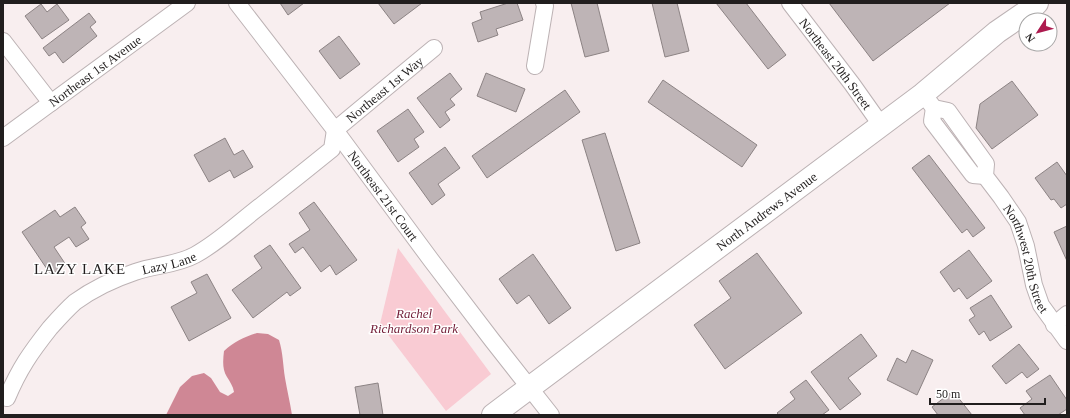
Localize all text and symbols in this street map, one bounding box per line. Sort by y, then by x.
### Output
north arrow [1018,12,1058,52]
street label: Northeast 20th Street [797,15,875,113]
text: N [1023,31,1037,45]
street label: Northeast 1st Avenue [46,32,144,109]
street label: Northeast 1st Way [343,53,426,125]
street label: Northeast 21st Court [345,148,422,244]
street label: North Andrews Avenue [713,168,820,253]
street label: Northwest 20th Street [1000,201,1052,316]
street label: Lazy Lane [140,248,199,277]
district label: LAZY LAKE [34,261,126,277]
park label: Rachel Richardson Park [369,306,458,336]
scale bar [930,380,1045,406]
text: 50 m [936,387,961,401]

